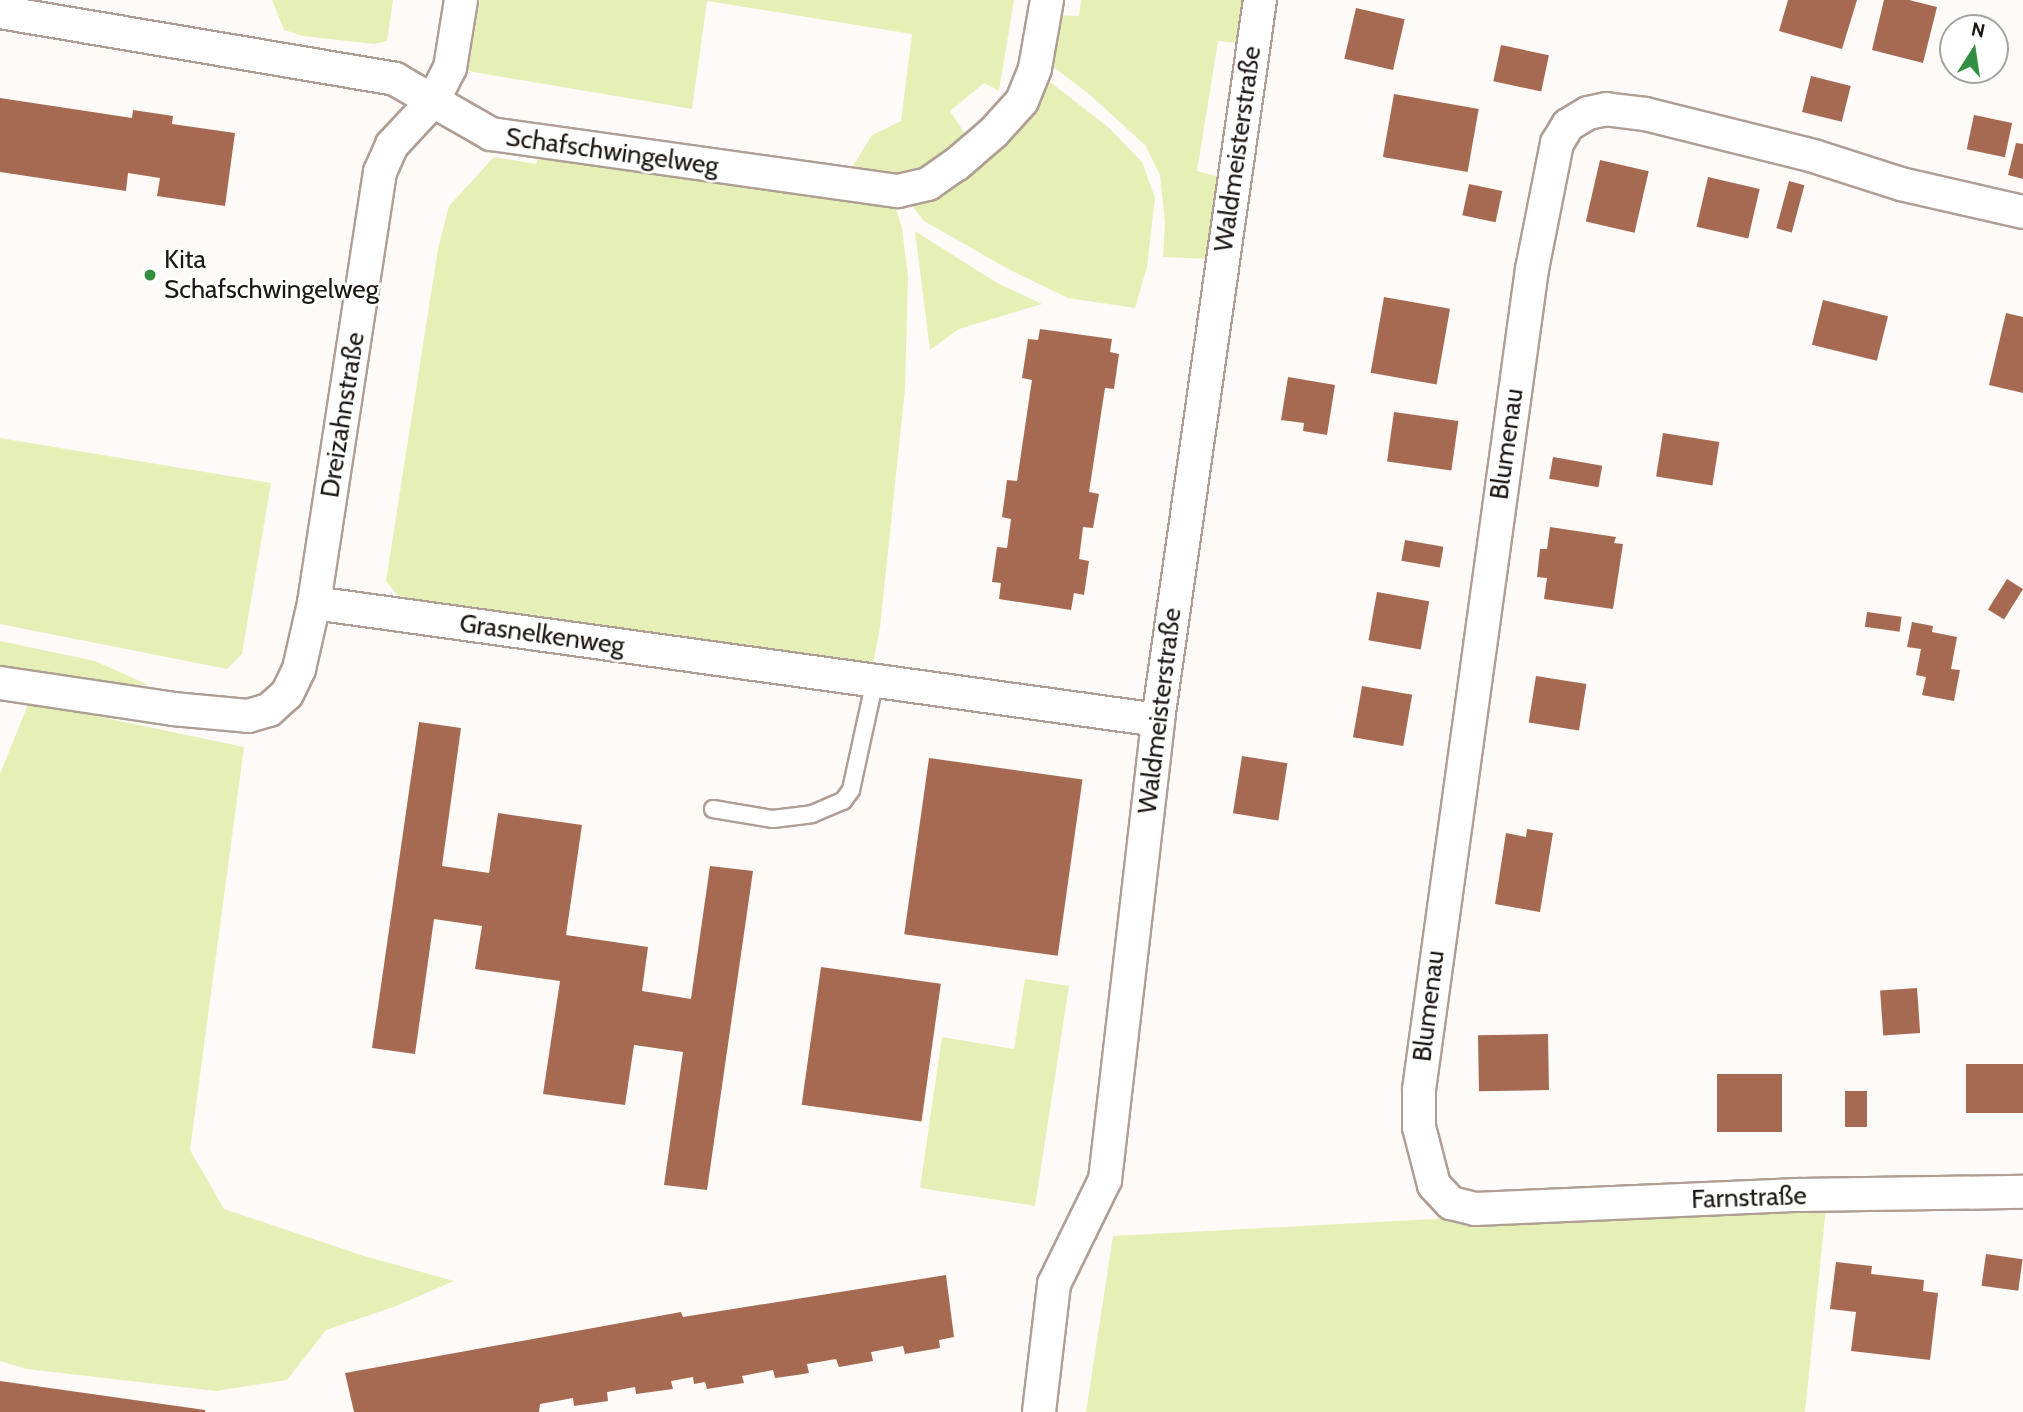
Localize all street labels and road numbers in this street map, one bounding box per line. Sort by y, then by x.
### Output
street label: Waldmeisterstraße [1208,44,1268,254]
street label: Schafschwingelweg [504,122,720,182]
street label: Dreizahnstraße [315,330,371,500]
street label: Blumenau [1484,386,1530,502]
street label: Waldmeisterstraße [1132,606,1188,816]
street label: Grasnelkenweg [458,608,626,662]
street label: Blumenau [1407,949,1451,1063]
street label: Farnstraße [1691,1180,1807,1216]

